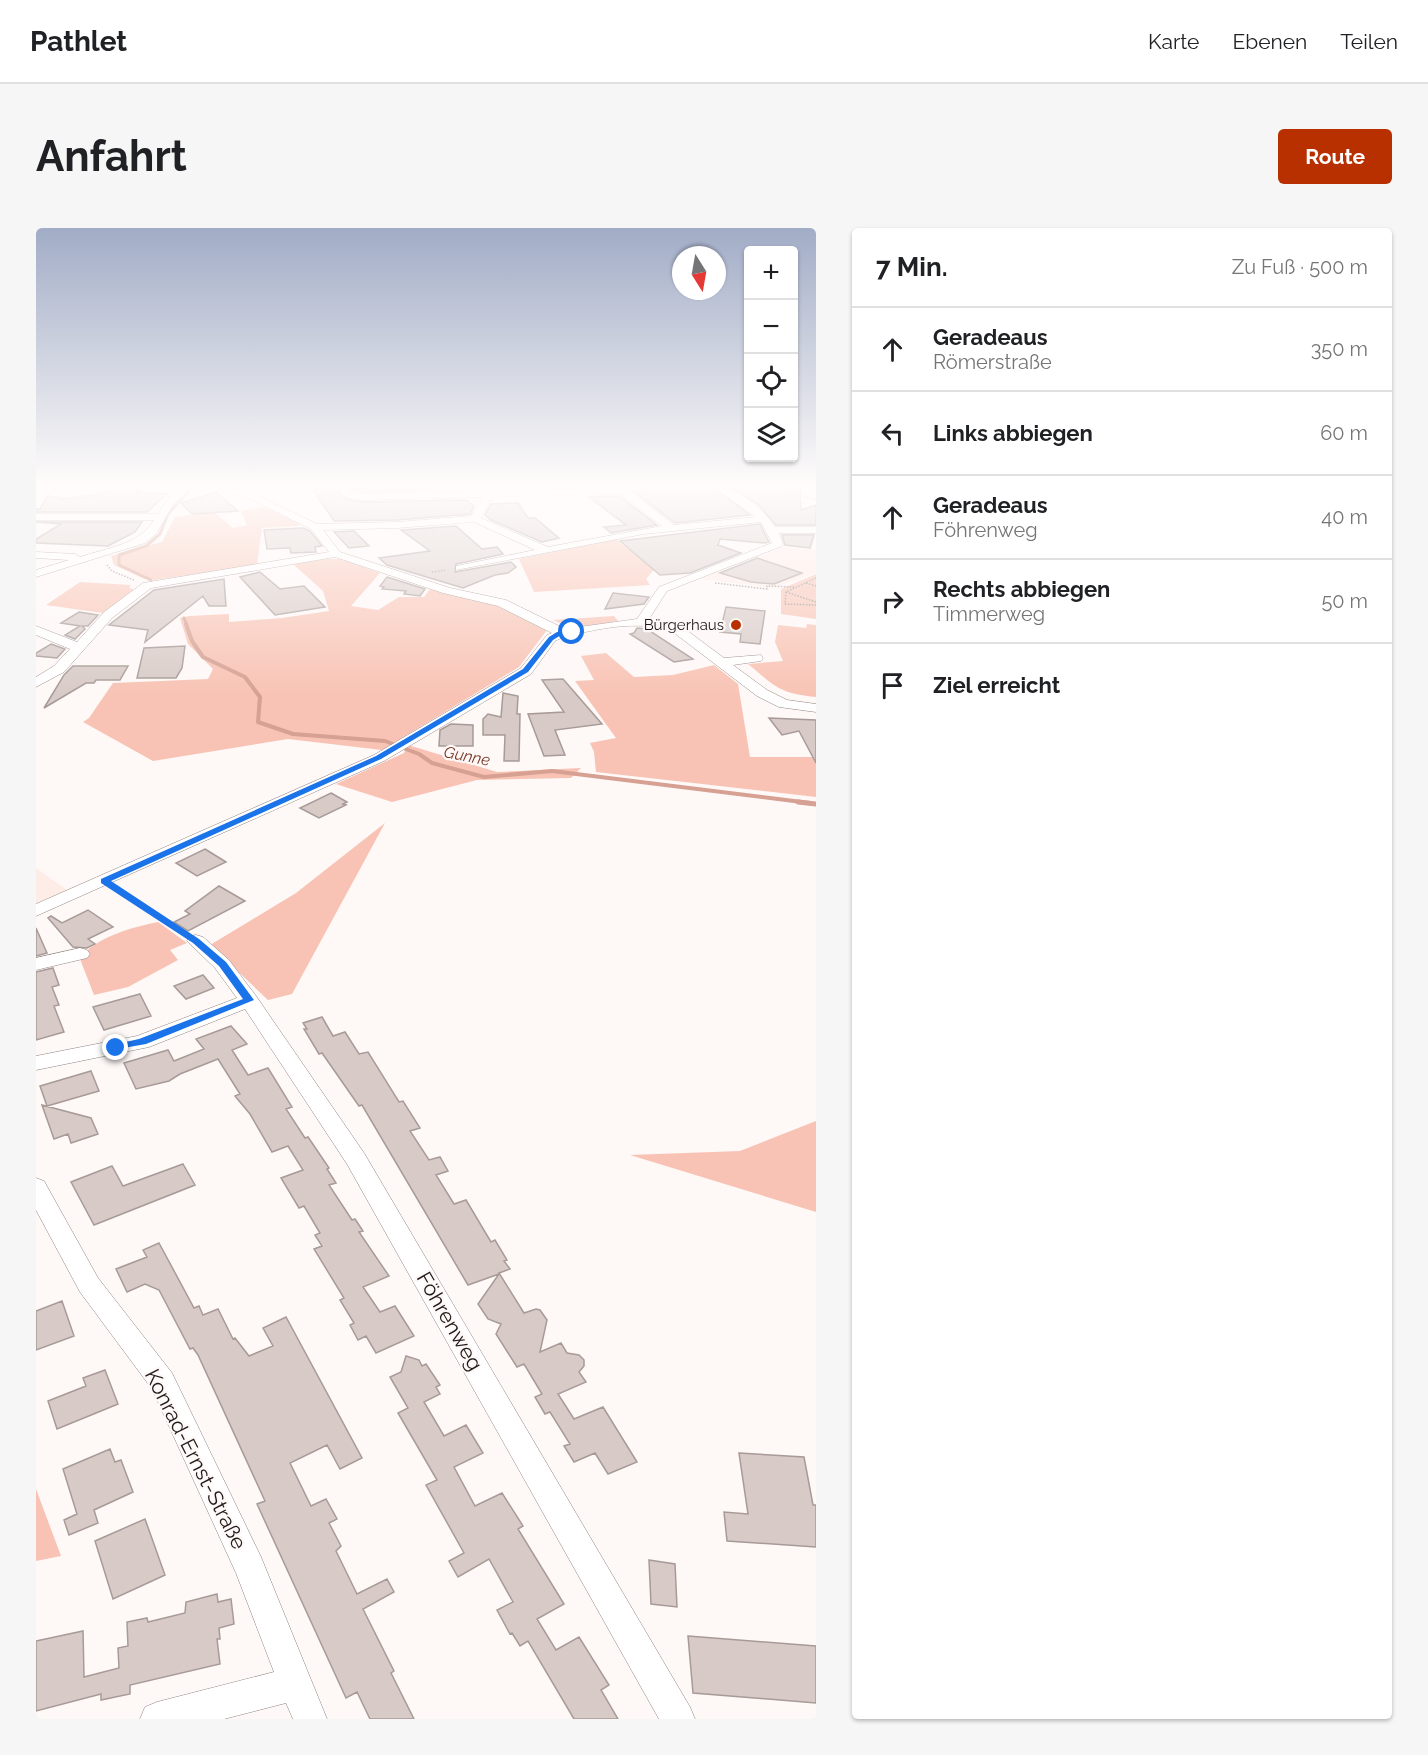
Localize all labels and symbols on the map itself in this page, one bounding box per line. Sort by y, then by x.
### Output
north arrow [672,246,726,300]
place label: Bürgerhaus [644,616,724,634]
route start [558,618,584,644]
marker: Bürgerhaus [729,618,743,632]
water label: Gunne [442,742,492,770]
route end [102,1034,128,1060]
street label: Föhrenweg [412,1267,488,1375]
street label: Konrad-Ernst-Straße [140,1365,252,1553]

